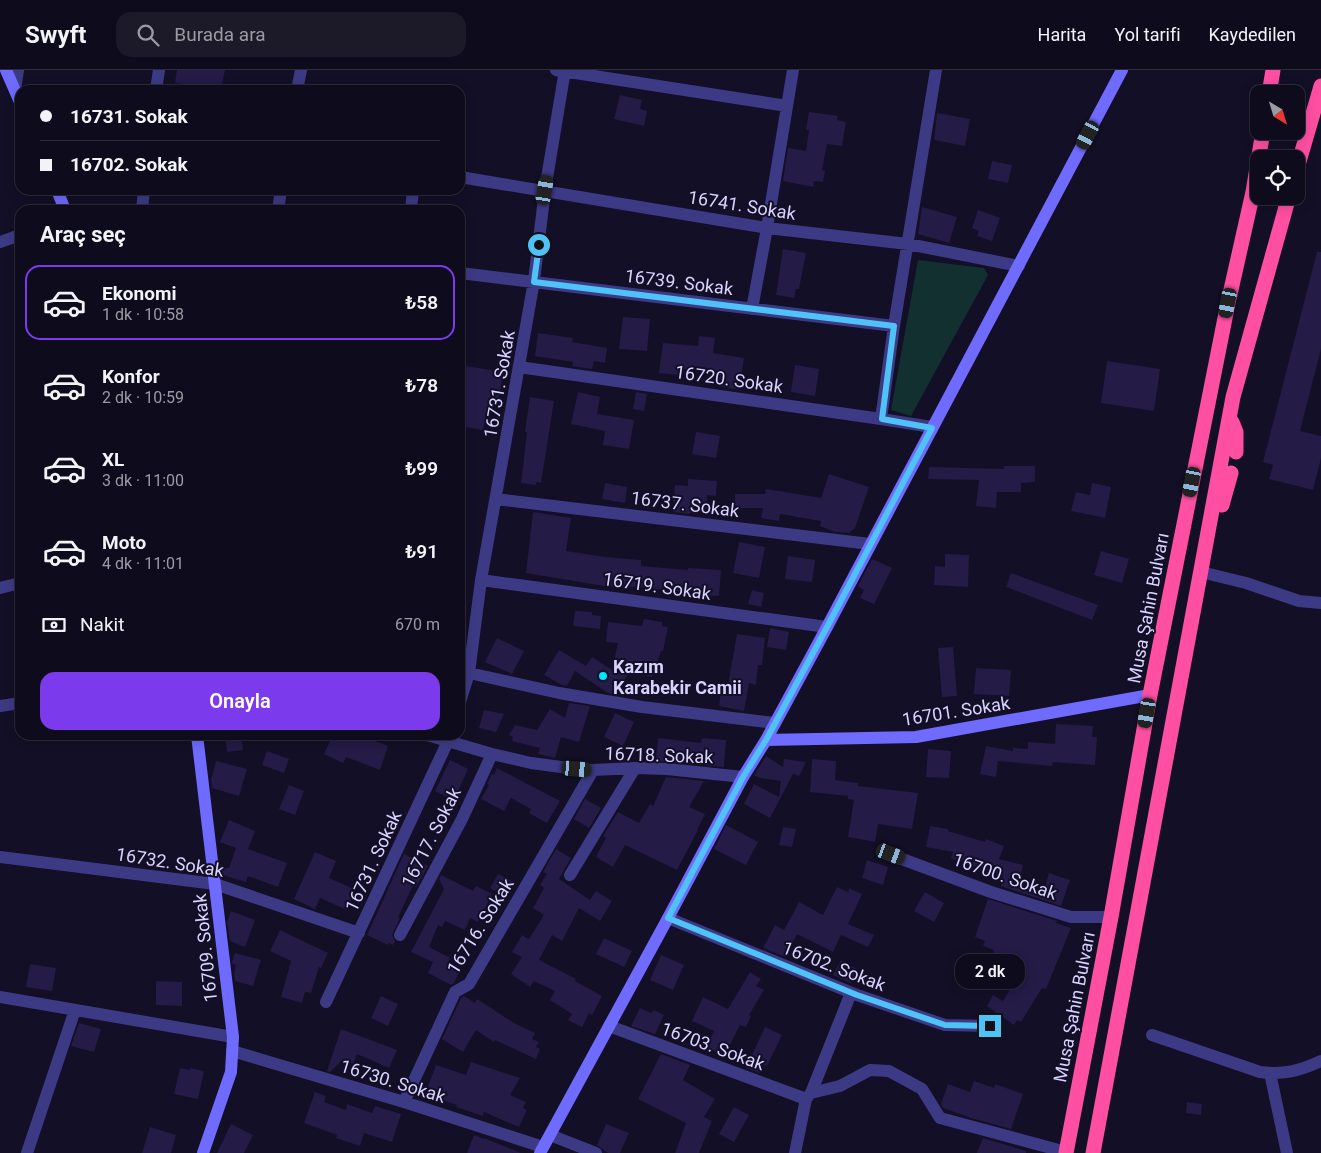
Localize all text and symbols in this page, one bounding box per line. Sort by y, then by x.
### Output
search box [116,12,466,57]
text: Swyft [25,21,86,49]
icon: search [134,21,162,49]
text: Burada ara [174,23,266,46]
text: Harita [1038,24,1086,45]
text: Yol tarifi [1114,24,1181,45]
text: Kaydedilen [1209,24,1296,45]
north arrow [1250,85,1305,140]
map controls [1250,85,1305,205]
text: 16731. Sokak [70,105,188,128]
car [1074,118,1101,152]
button: locate [1250,150,1305,205]
text: 16702. Sokak [70,153,188,176]
car [535,174,554,206]
street label: 16741. Sokak [687,186,798,224]
text: Araç seç [40,222,126,247]
route start [528,234,550,256]
street label: 16739. Sokak [624,265,735,299]
icon: car [42,280,87,325]
text: Ekonomi [102,282,176,305]
car [1217,287,1238,319]
text: ₺58 [405,291,438,314]
text: 1 dk · 10:58 [102,305,184,324]
street label: 16731. Sokak [479,328,519,439]
street label: 16720. Sokak [674,361,785,397]
icon: car [42,363,87,408]
text: Konfor [102,365,160,388]
text: ₺78 [405,374,438,397]
text: 2 dk · 10:59 [102,388,184,407]
icon: car [42,446,87,491]
text: XL [102,448,124,471]
text: ₺99 [405,457,438,480]
car [1181,466,1202,498]
text: 3 dk · 11:00 [102,471,184,490]
street label: 16737. Sokak [630,487,741,521]
icon: car [42,529,87,574]
text: Moto [102,531,146,554]
street label: Musa Şahin Bulvarı [1123,531,1173,685]
text: ₺91 [405,540,438,563]
text: 4 dk · 11:01 [102,554,184,573]
street label: 16719. Sokak [602,568,713,604]
icon: cash [40,611,68,639]
text: Nakit [80,613,124,636]
text: 670 m [395,615,440,634]
place label: Kazım Karabekir Camii [613,656,742,698]
marker: Kazım Karabekir Camii [597,670,609,682]
button: Onayla [40,672,440,730]
street label: 16701. Sokak [901,692,1012,730]
car [1137,697,1156,729]
street label: 16718. Sokak [604,743,715,767]
car [561,760,592,778]
street label: 16717. Sokak [397,783,465,890]
street label: 16731. Sokak [340,806,406,915]
car [874,842,907,866]
street label: 16732. Sokak [115,843,226,881]
street label: 16700. Sokak [950,848,1061,904]
street label: 16716. Sokak [442,874,518,978]
street label: 16709. Sokak [189,892,221,1003]
street label: Musa Şahin Bulvarı [1049,930,1099,1084]
street label: 16702. Sokak [779,937,889,996]
callout: 2 dk [955,954,1025,988]
text: 2 dk [975,962,1005,981]
route end [979,1015,1001,1037]
street label: 16703. Sokak [658,1018,769,1075]
street label: 16730. Sokak [338,1055,449,1107]

